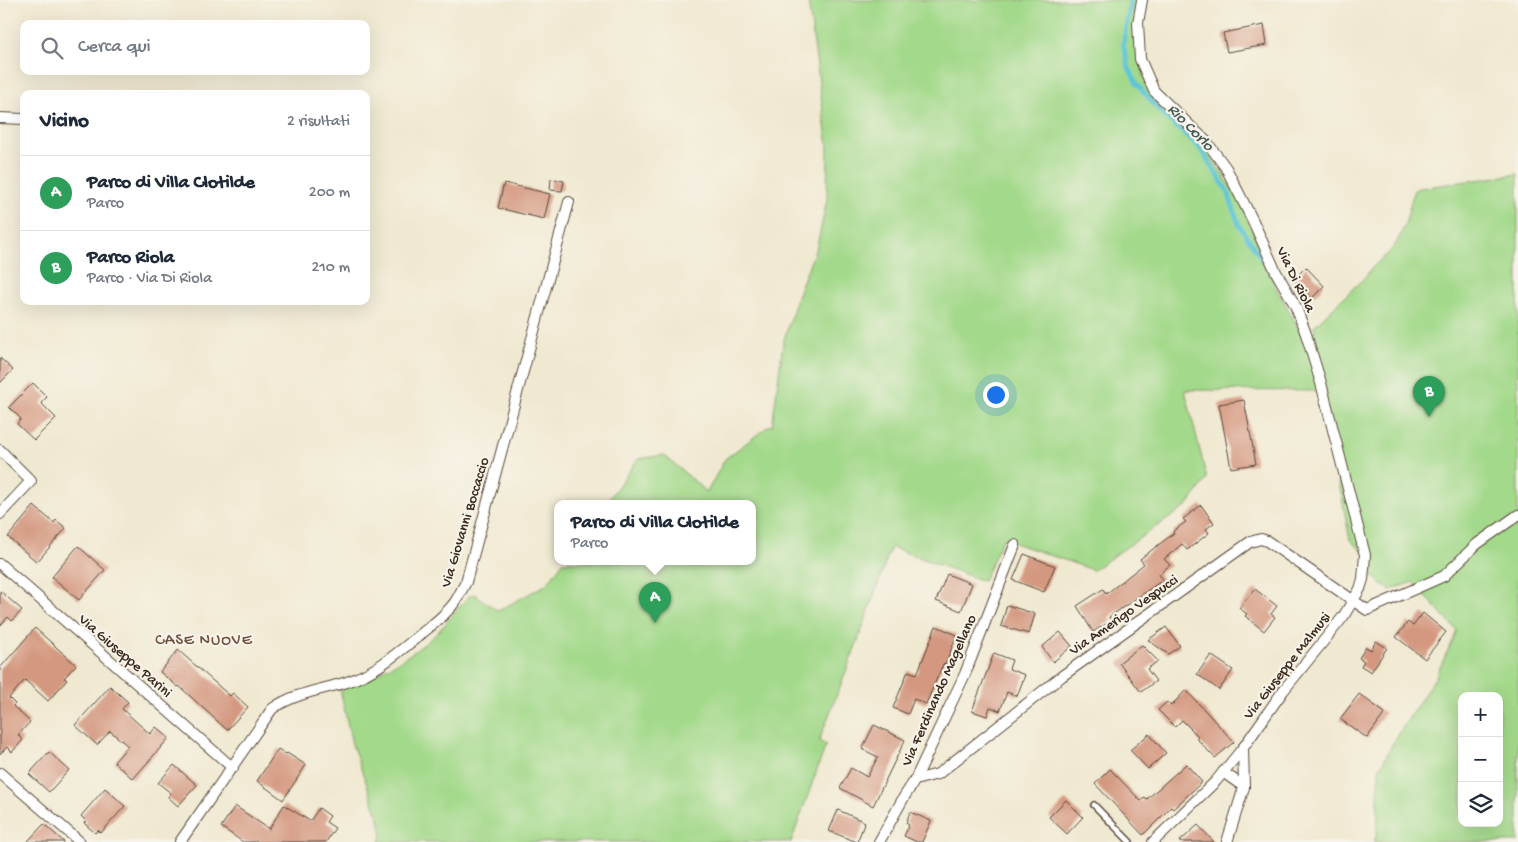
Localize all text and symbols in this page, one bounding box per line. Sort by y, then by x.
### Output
search box [20,20,370,75]
icon: search [38,34,66,62]
text: Cerca qui [78,36,151,59]
water label: Rio Corlo [1162,101,1217,157]
text: Vicino [40,110,89,135]
text: 2 risultati [287,113,350,132]
text: Parco di Villa Clotilde [87,172,255,195]
text: A [51,184,61,203]
text: 200 m [309,184,350,203]
text: Parco [87,195,124,214]
street label: Via Di Riola [1271,243,1319,316]
text: Parco Riola [87,247,174,270]
text: B [52,259,60,278]
text: 210 m [311,259,350,278]
text: Parco · Via Di Riola [87,270,212,289]
pin: B [1413,376,1445,417]
your location [983,382,1009,408]
street label: Via Giovanni Boccaccio [437,455,494,591]
popup [554,500,756,565]
text: Parco di Villa Clotilde [571,512,739,535]
text: Parco [571,535,608,554]
street label: Via Amerigo Vespucci [1065,571,1182,660]
pin: A [639,582,671,623]
street label: Via Giuseppe Malmusi [1240,609,1335,724]
street label: Via Giuseppe Parini [73,610,175,702]
street label: Via Ferdinando Magellano [898,612,981,770]
district label: CASE NUOVE [155,632,253,651]
map controls [1458,692,1503,827]
button: + [1458,692,1503,737]
button: − [1458,737,1503,782]
button: layers [1458,782,1503,827]

